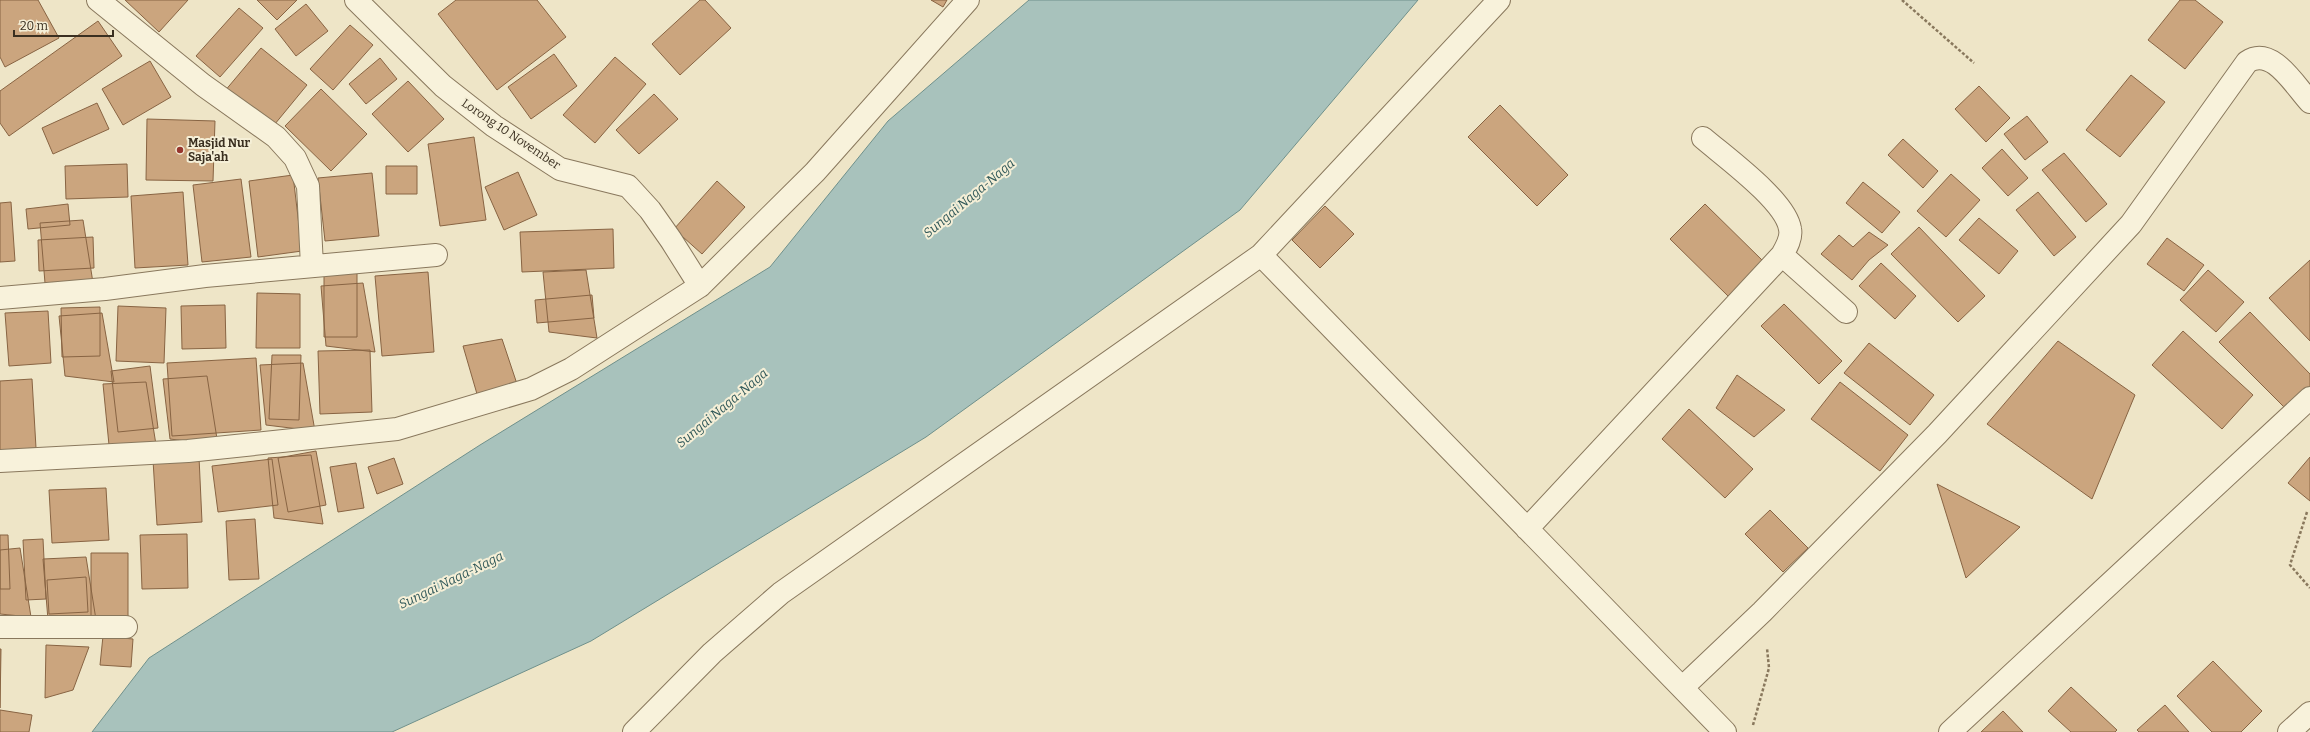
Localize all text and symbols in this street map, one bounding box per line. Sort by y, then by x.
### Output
scale bar [14,12,113,38]
text: 20 m [20,19,49,33]
street label: Lorong 10 November [459,96,564,173]
place label: Masjid Nur Saja'ah [188,136,251,165]
marker: Masjid Nur Saja'ah [175,145,185,155]
water label: Sungai Naga-Naga [920,156,1018,240]
water label: Sungai Naga-Naga [673,366,771,450]
water label: Sungai Naga-Naga [396,548,506,612]

